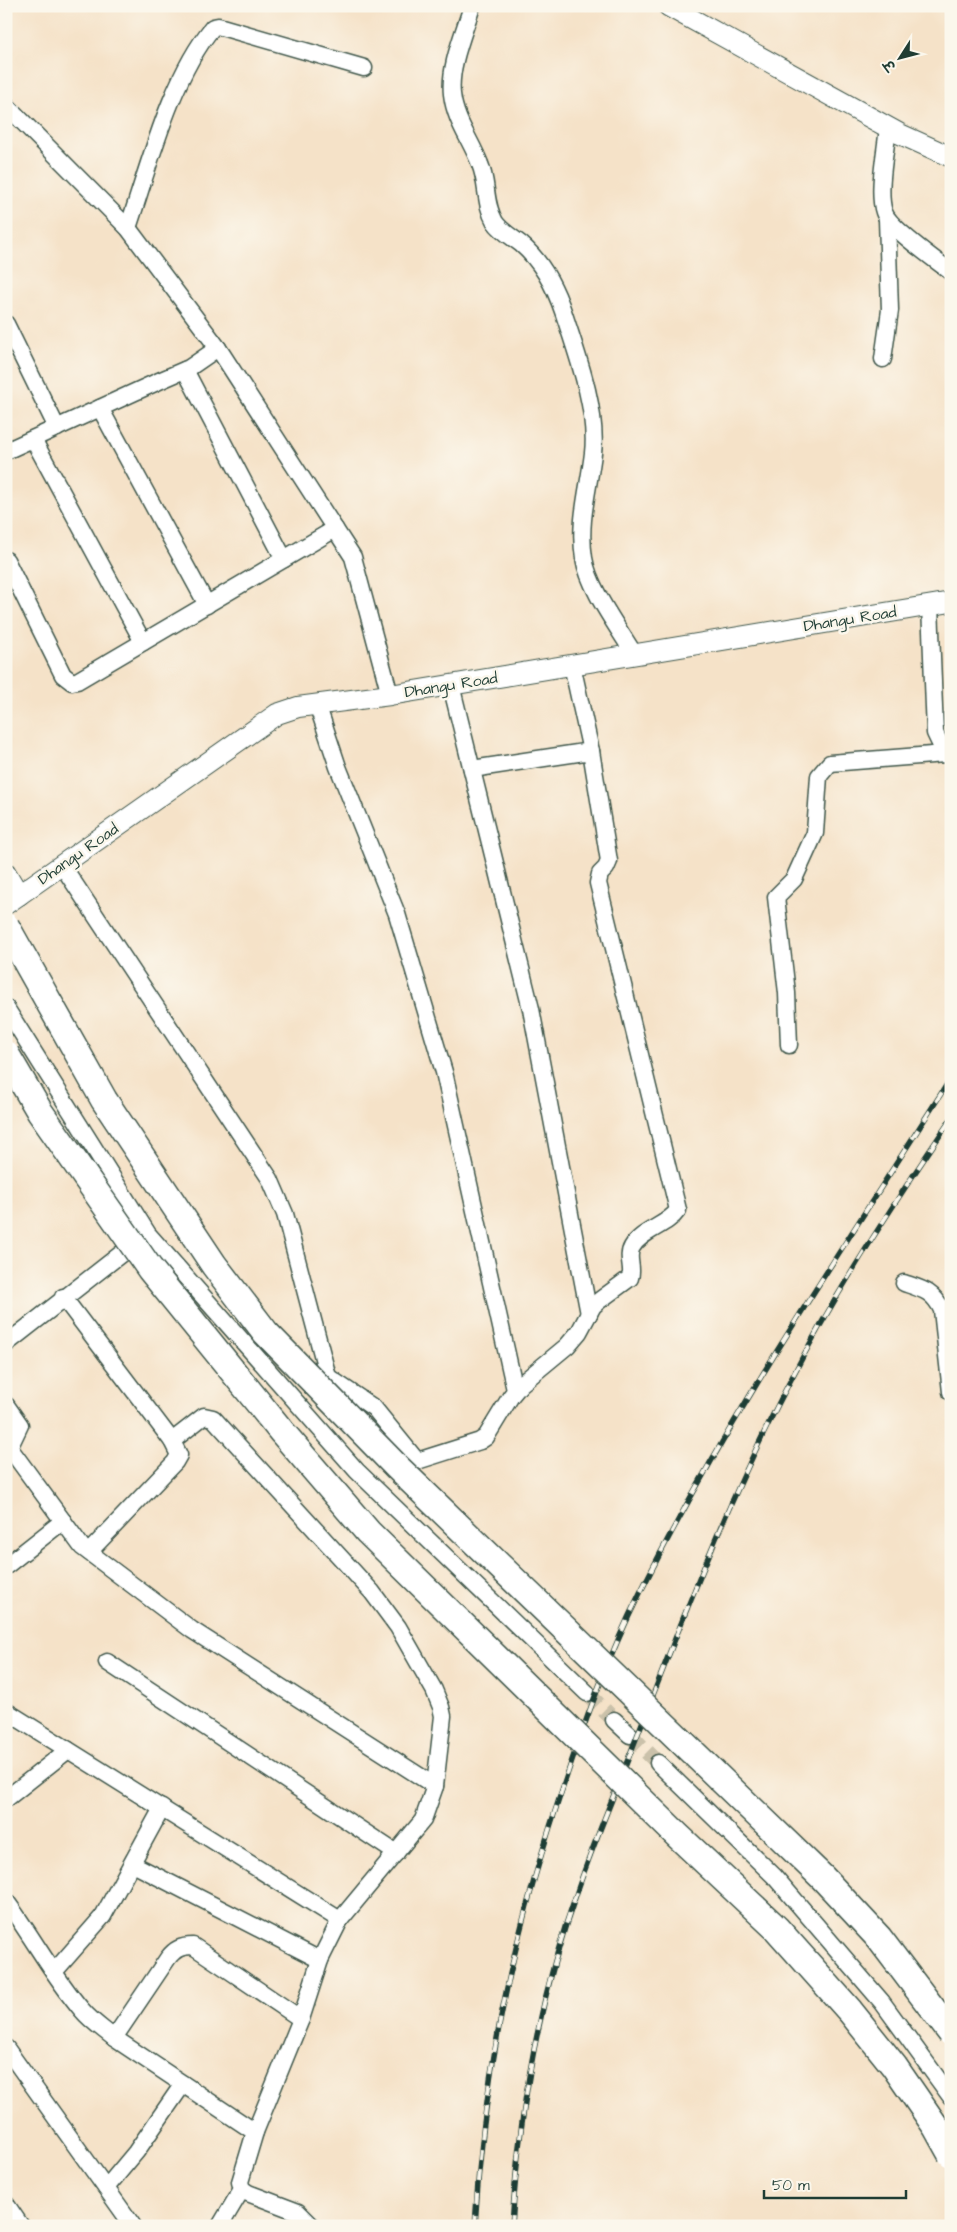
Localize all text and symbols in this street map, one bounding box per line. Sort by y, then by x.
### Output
north arrow [874,32,924,82]
text: उ [878,54,902,76]
street label: Dhangu Road [802,601,898,638]
street label: Dhangu Road [403,667,499,704]
street label: Dhangu Road [33,818,123,891]
scale bar [764,2167,907,2199]
text: 50 m [772,2175,810,2196]

